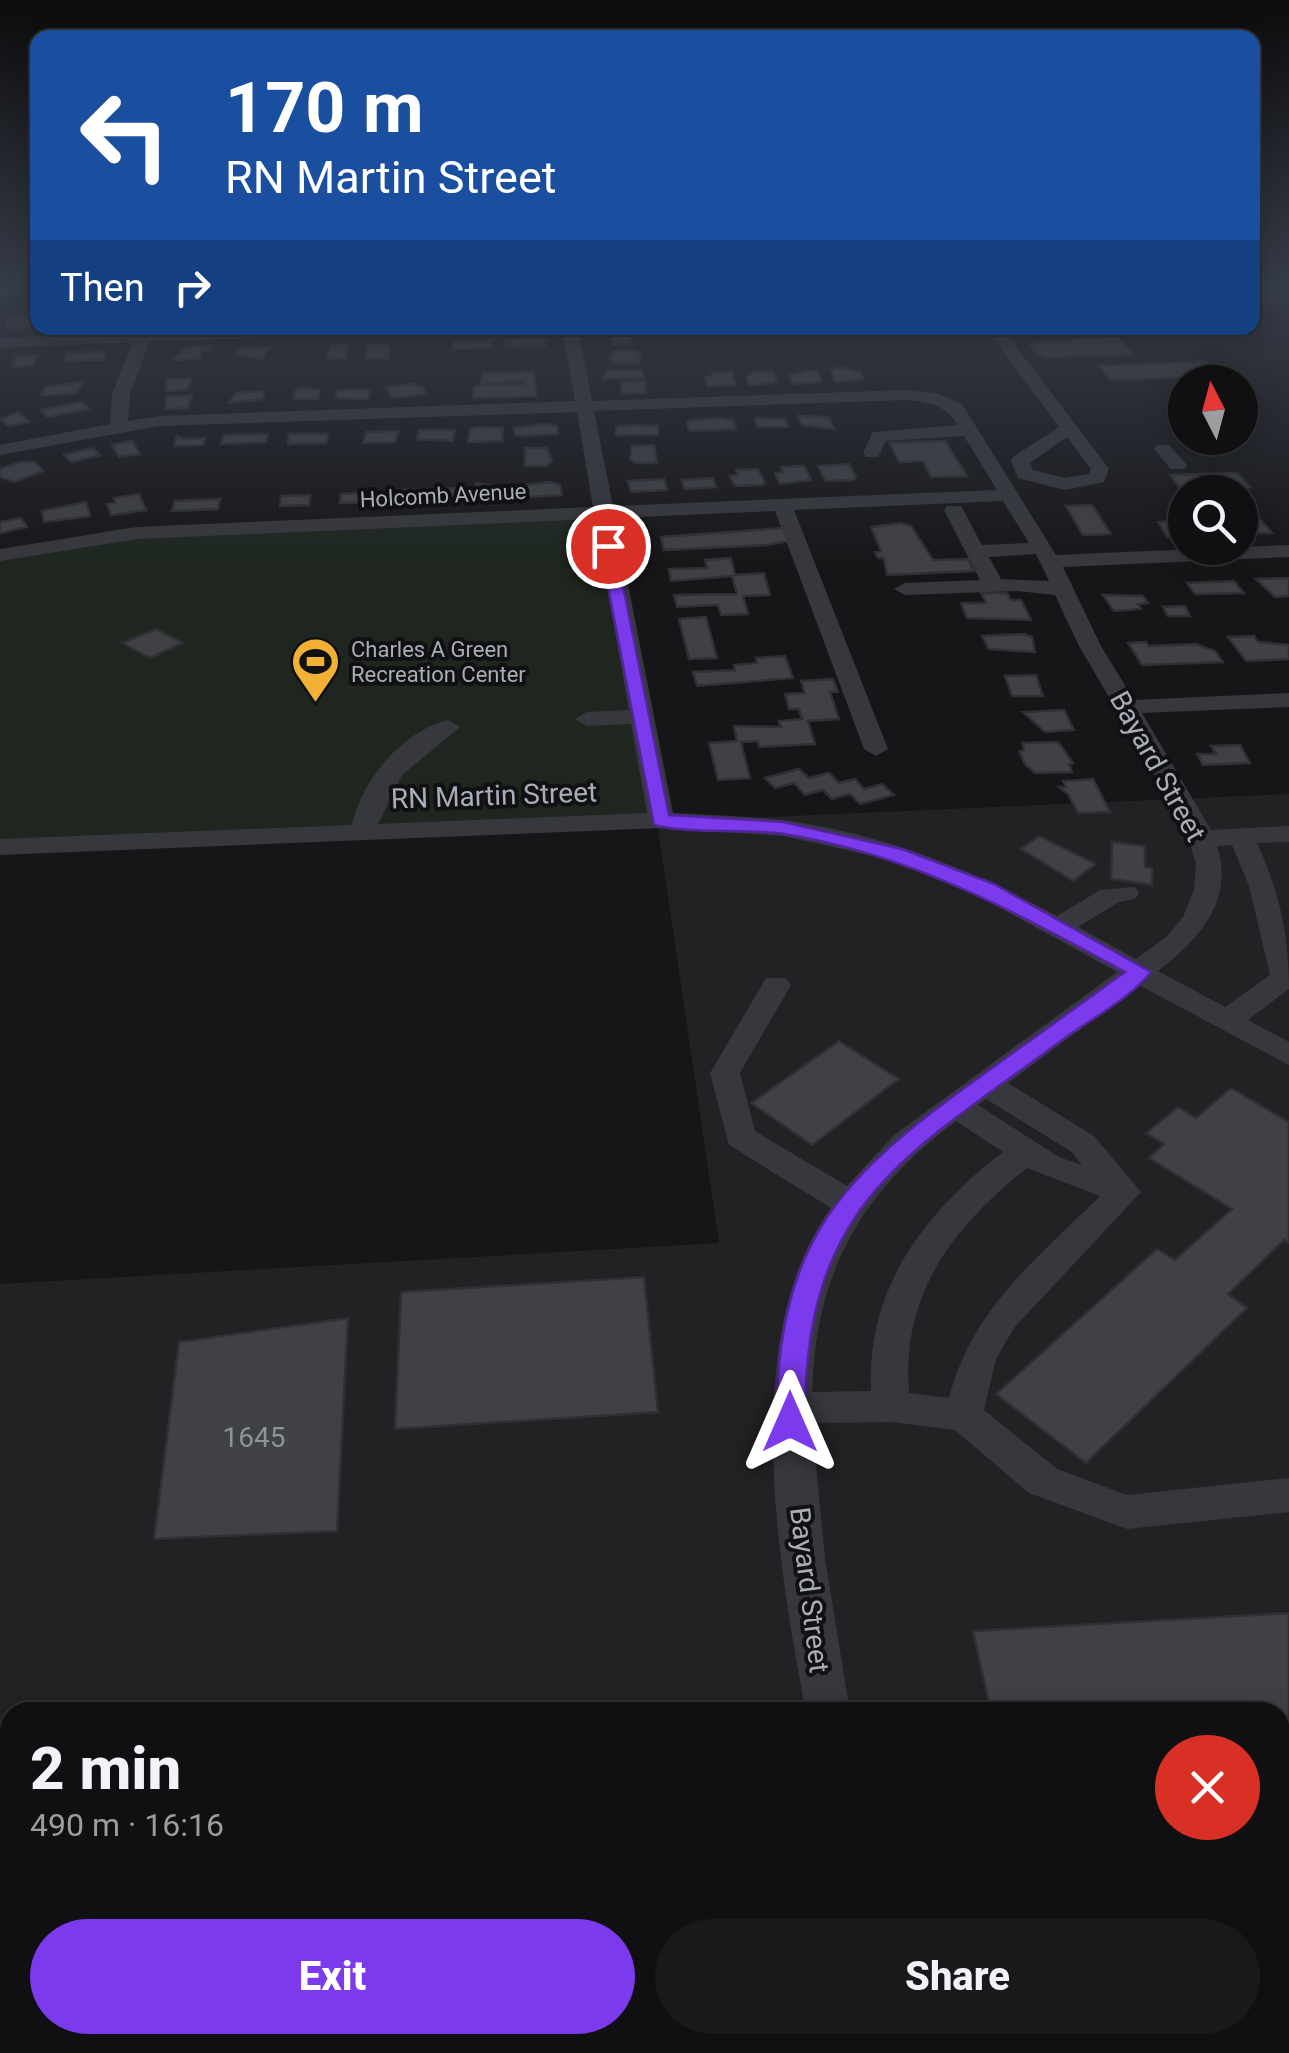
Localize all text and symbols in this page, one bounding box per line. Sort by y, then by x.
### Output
text: 170 m [225,67,424,149]
icon: left [60,70,190,200]
text: RN Martin Street [225,151,557,204]
icon: right [165,260,220,315]
text: Then [60,266,145,310]
north arrow [1168,365,1258,455]
map controls [1168,365,1258,565]
button: search [1168,475,1258,565]
street label: Holcomb Avenue [359,479,527,512]
pin [566,504,651,589]
icon: arrive [581,519,636,574]
sports icon: Charles A Green Recreation Center [290,636,342,704]
place label: Charles A Green Recreation Center [351,637,526,687]
street label: Bayard Street [1103,685,1212,847]
street label: RN Martin Street [390,775,598,816]
position arrow [738,1370,842,1474]
house number: 1645 [223,1421,285,1454]
street label: Bayard Street [783,1505,836,1675]
text: 2 min [30,1733,181,1804]
button: close [1155,1735,1260,1840]
text: 490 m · 16:16 [30,1806,224,1844]
button: Exit [30,1919,635,2034]
button: Share [655,1919,1260,2034]

